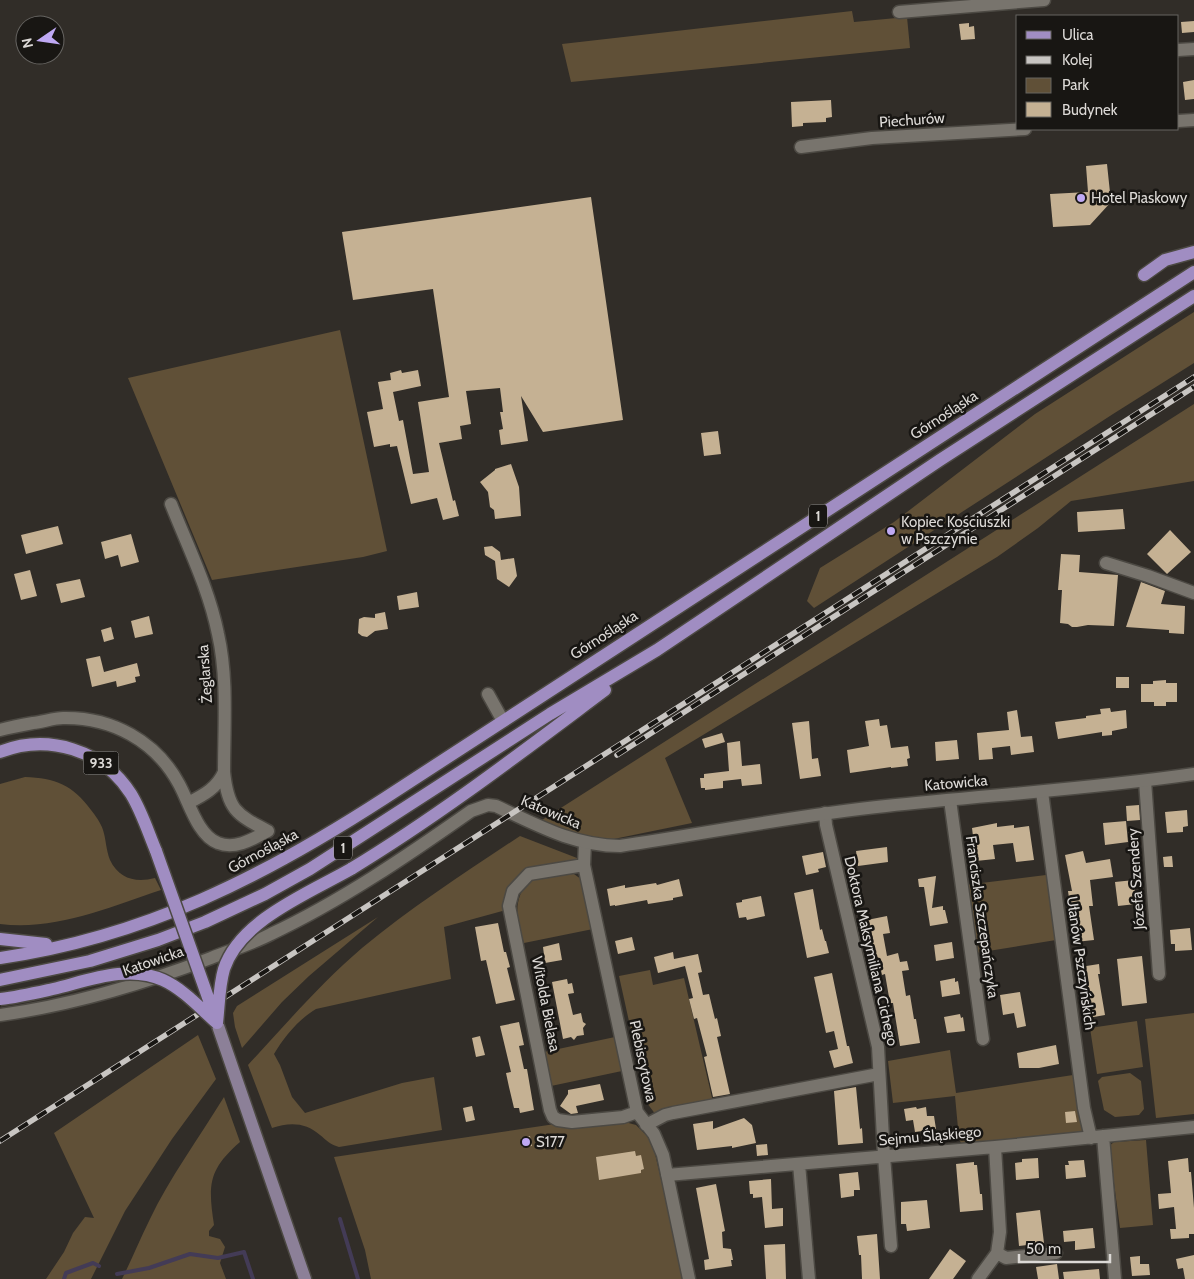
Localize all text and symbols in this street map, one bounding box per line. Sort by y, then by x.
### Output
north arrow [15,15,65,65]
legend [1016,15,1179,130]
text: Ulica [1062,26,1094,44]
text: N [17,36,37,50]
text: Kolej [1062,51,1093,69]
text: Park [1062,76,1089,94]
text: Budynek [1062,101,1118,119]
street label: Piechurów [879,109,946,131]
place label: Hotel Piaskowy [1091,189,1188,207]
marker: Hotel Piaskowy [1075,192,1087,204]
street label: Górnośląska [907,386,982,443]
road number: 1 [809,504,827,528]
place label: Kopiec Kościuszki w Pszczynie [901,513,1010,548]
marker: Kopiec Kościuszki w Pszczynie [885,525,897,537]
street label: Górnośląska [567,606,642,663]
street label: Żeglarska [193,643,216,704]
road number: 933 [84,751,118,774]
street label: Katowicka [924,771,989,795]
street label: Katowicka [518,791,584,833]
street label: Górnośląska [225,825,302,877]
street label: Józefa Szendery [1123,827,1149,931]
street label: Franciszka Szczepańczyka [962,835,1002,1000]
road number: 1 [334,836,352,860]
street label: Doktora Maksymiliana Cichego [840,854,902,1048]
street label: Ułanów Pszczyńskich [1063,895,1099,1031]
street label: Katowicka [120,942,187,980]
street label: Witolda Bielasa [528,955,564,1054]
street label: Plebiscytowa [626,1019,661,1104]
street label: Sejmu Śląskiego [878,1122,982,1149]
place label: S177 [536,1133,565,1151]
marker: S177 [520,1136,532,1148]
scale bar [1019,1232,1110,1264]
text: 50 m [1026,1240,1061,1258]

